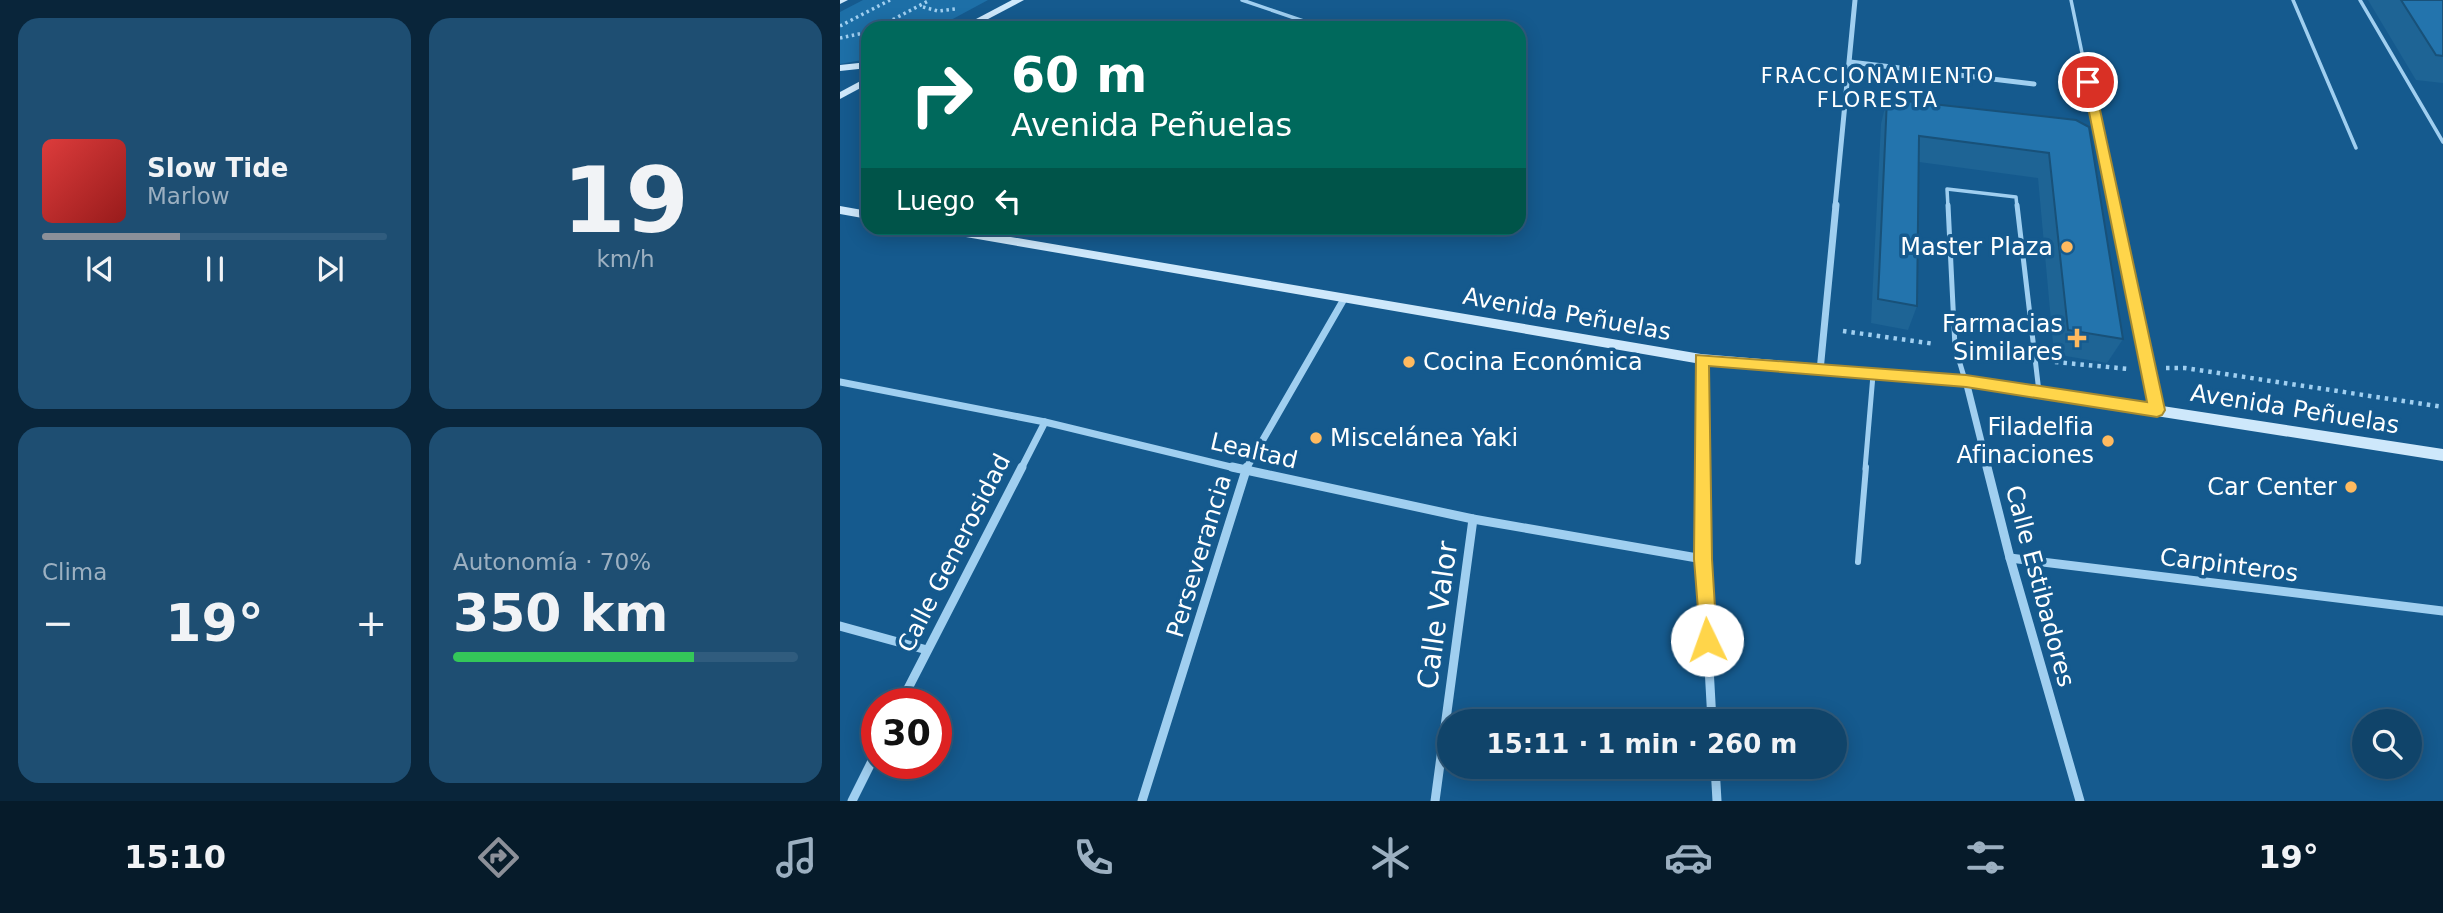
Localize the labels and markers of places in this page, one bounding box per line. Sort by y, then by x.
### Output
pin [2058,52,2118,112]
place label: Master Plaza [1900,233,2053,261]
marker: Master Plaza [2059,239,2075,255]
place label: Farmacias Similares [1942,310,2063,366]
marker: Farmacias Similares [2069,330,2085,346]
place label: Cocina Económica [1423,348,1643,376]
marker: Cocina Económica [1401,354,1417,370]
place label: Filadelfia Afinaciones [1956,413,2094,469]
place label: Miscelánea Yaki [1330,424,1518,452]
marker: Miscelánea Yaki [1308,430,1324,446]
marker: Filadelfia Afinaciones [2100,433,2116,449]
place label: Car Center [2207,473,2337,501]
marker: Car Center [2343,479,2359,495]

